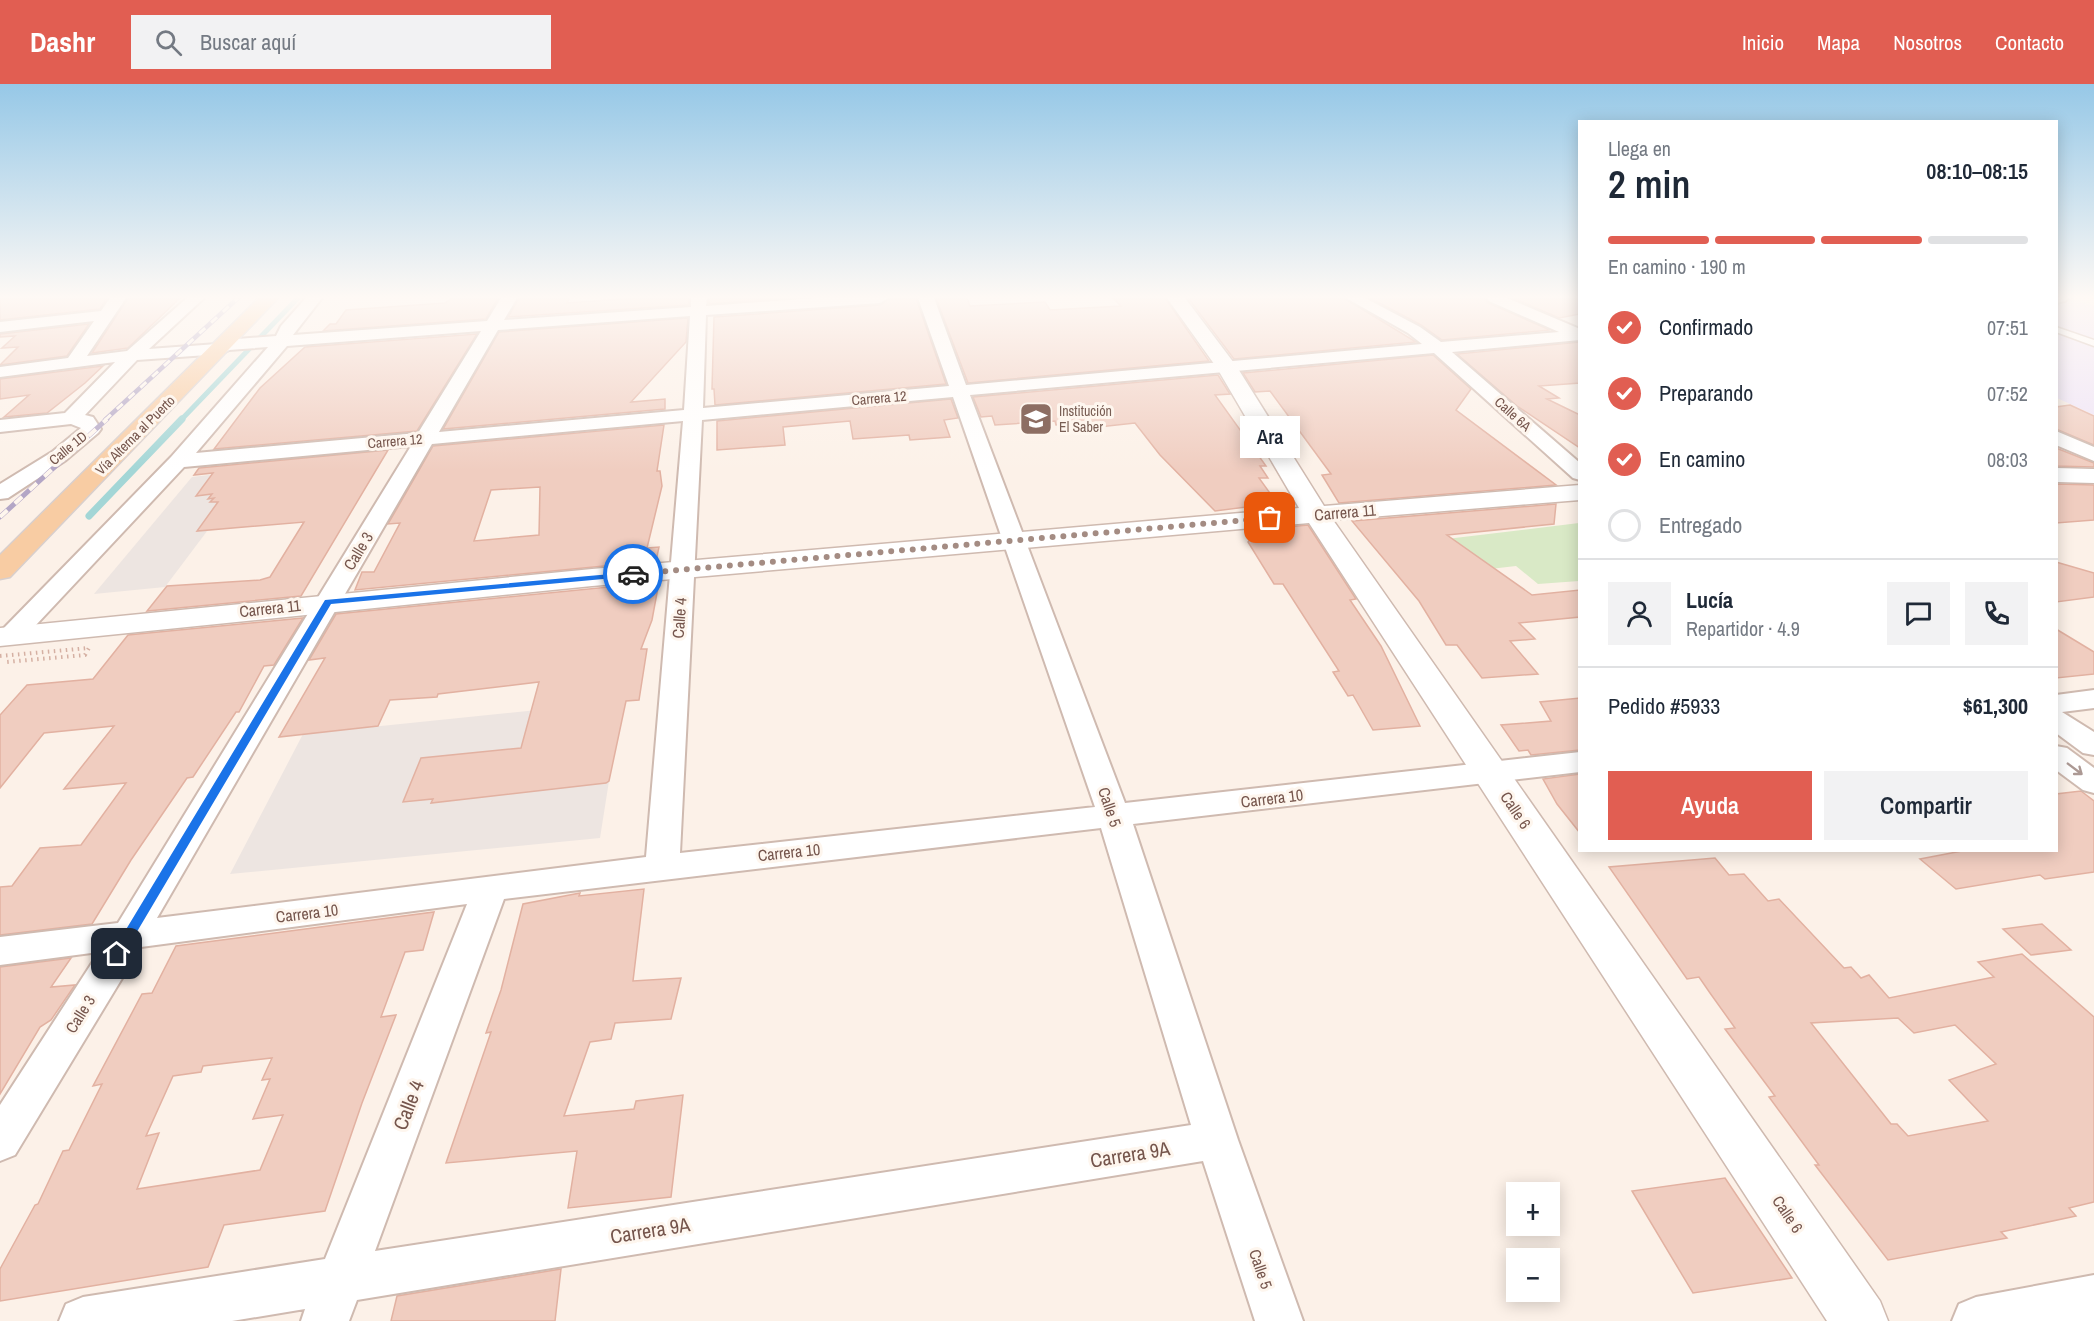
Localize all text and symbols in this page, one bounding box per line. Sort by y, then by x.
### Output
search box [131,15,551,69]
text: Dashr [30,23,95,61]
icon: search [152,26,185,59]
text: Buscar aquí [200,27,296,57]
text: Inicio [1742,28,1784,57]
text: Mapa [1817,28,1860,57]
text: Nosotros [1893,28,1962,57]
text: Contacto [1995,28,2064,57]
text: Llega en [1608,135,1671,162]
text: 08:10–08:15 [1926,156,2028,186]
text: 2 min [1608,158,1690,210]
text: En camino · 190 m [1608,253,1746,280]
icon: check [1608,311,1641,344]
text: Confirmado [1659,312,1753,342]
text: 07:51 [1987,314,2028,341]
icon: check [1608,377,1641,410]
text: Preparando [1659,378,1753,408]
text: 07:52 [1987,380,2028,407]
street label: Carrera 12 [851,387,907,409]
street label: Vía Alterna al Puerto [91,391,179,479]
street label: Calle 6A [1491,393,1535,435]
school or university icon: Institución El Saber [1018,401,1054,437]
place label: Institución El Saber [1059,402,1112,436]
callout: Ara [1240,416,1300,458]
text: Ara [1257,423,1283,450]
street label: Calle 1D [45,427,91,469]
street label: Carrera 12 [367,430,423,452]
icon: check [1608,443,1641,476]
text: En camino [1659,444,1745,474]
text: 08:03 [1987,446,2028,473]
pin [1244,492,1295,543]
street label: Carrera 11 [1313,498,1377,526]
icon: bag [1253,501,1286,534]
text: Entregado [1659,510,1742,540]
street label: Calle 3 [338,528,378,574]
courier [603,544,663,604]
icon: car [617,558,650,591]
button: person [1608,582,1671,645]
button: chat [1887,582,1950,645]
button: phone [1965,582,2028,645]
text: Lucía [1686,585,1733,615]
street label: Carrera 11 [238,594,303,622]
street label: Calle 4 [667,597,691,639]
text: Repartidor · 4.9 [1686,615,1800,642]
text: Pedido #5933 [1608,691,1720,721]
text: $61,300 [1963,691,2028,721]
one-way arrow [2067,763,2083,776]
button: Ayuda [1608,771,1812,840]
button: Compartir [1824,771,2028,840]
street label: Carrera 10 [1240,783,1304,813]
street label: Calle 5 [1093,784,1127,830]
street label: Calle 6 [1495,787,1537,833]
street label: Carrera 10 [757,838,821,866]
street label: Carrera 10 [275,898,339,928]
pin [91,928,142,979]
icon: home [100,937,133,970]
street label: Calle 3 [60,991,100,1037]
street label: Calle 4 [386,1076,430,1134]
street label: Carrera 9A [1088,1134,1172,1174]
map controls [1506,1182,1560,1302]
button: + [1506,1182,1560,1236]
street label: Calle 6 [1767,1191,1809,1237]
street label: Carrera 9A [608,1210,692,1250]
street label: Calle 5 [1244,1246,1278,1292]
button: − [1506,1248,1560,1302]

